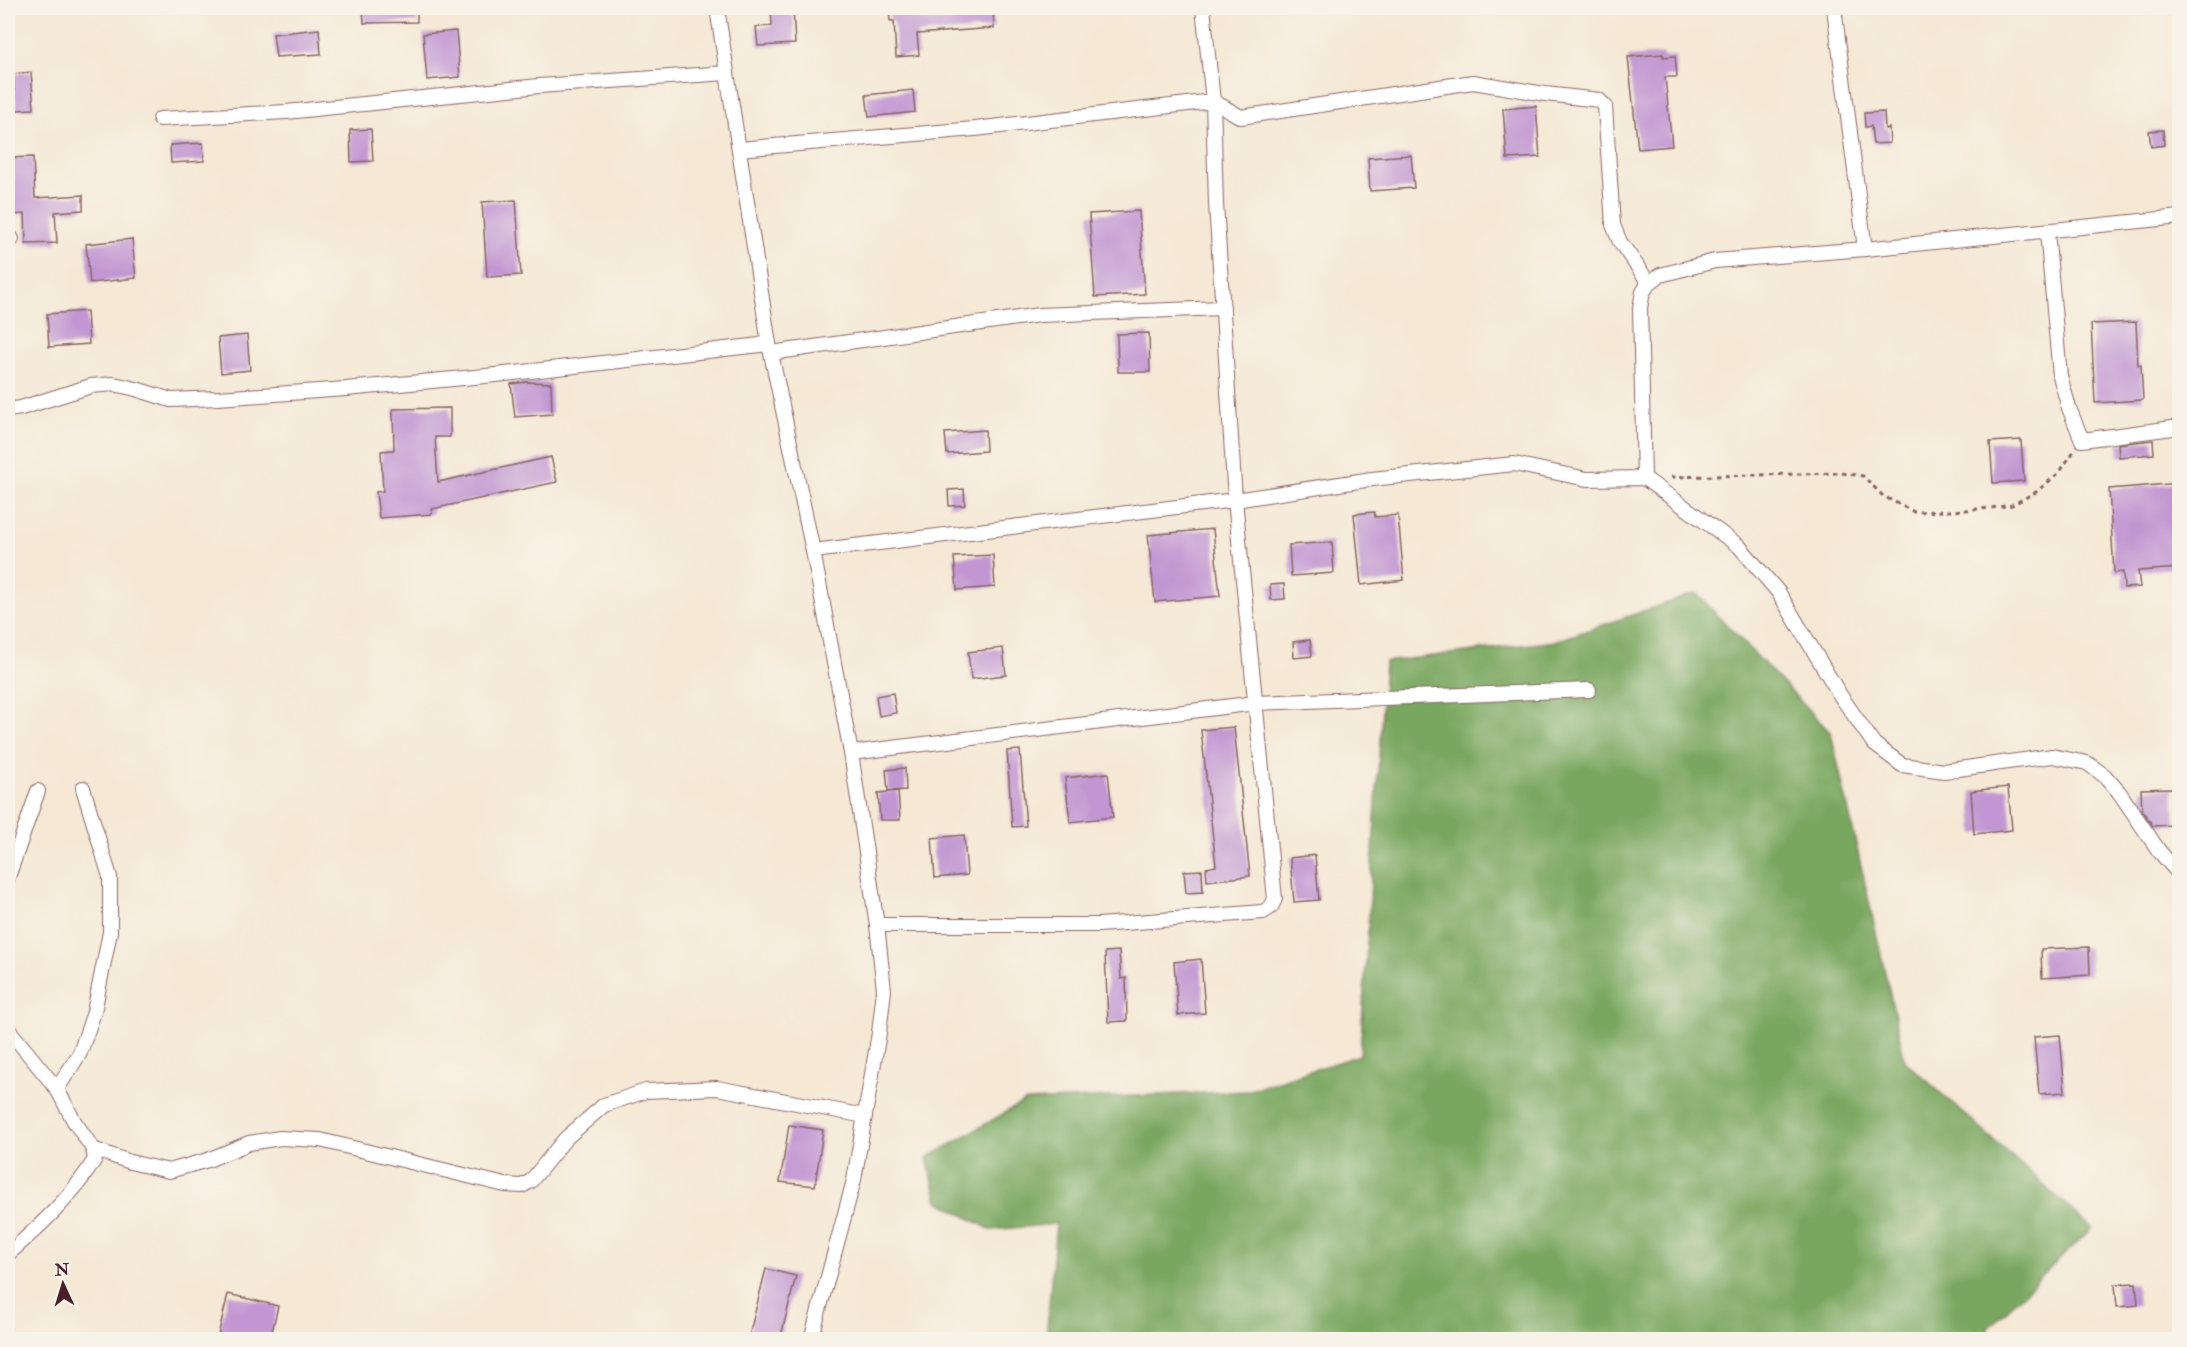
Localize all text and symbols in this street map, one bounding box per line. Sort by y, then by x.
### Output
north arrow [33,1254,93,1314]
text: N [53,1260,71,1281]

